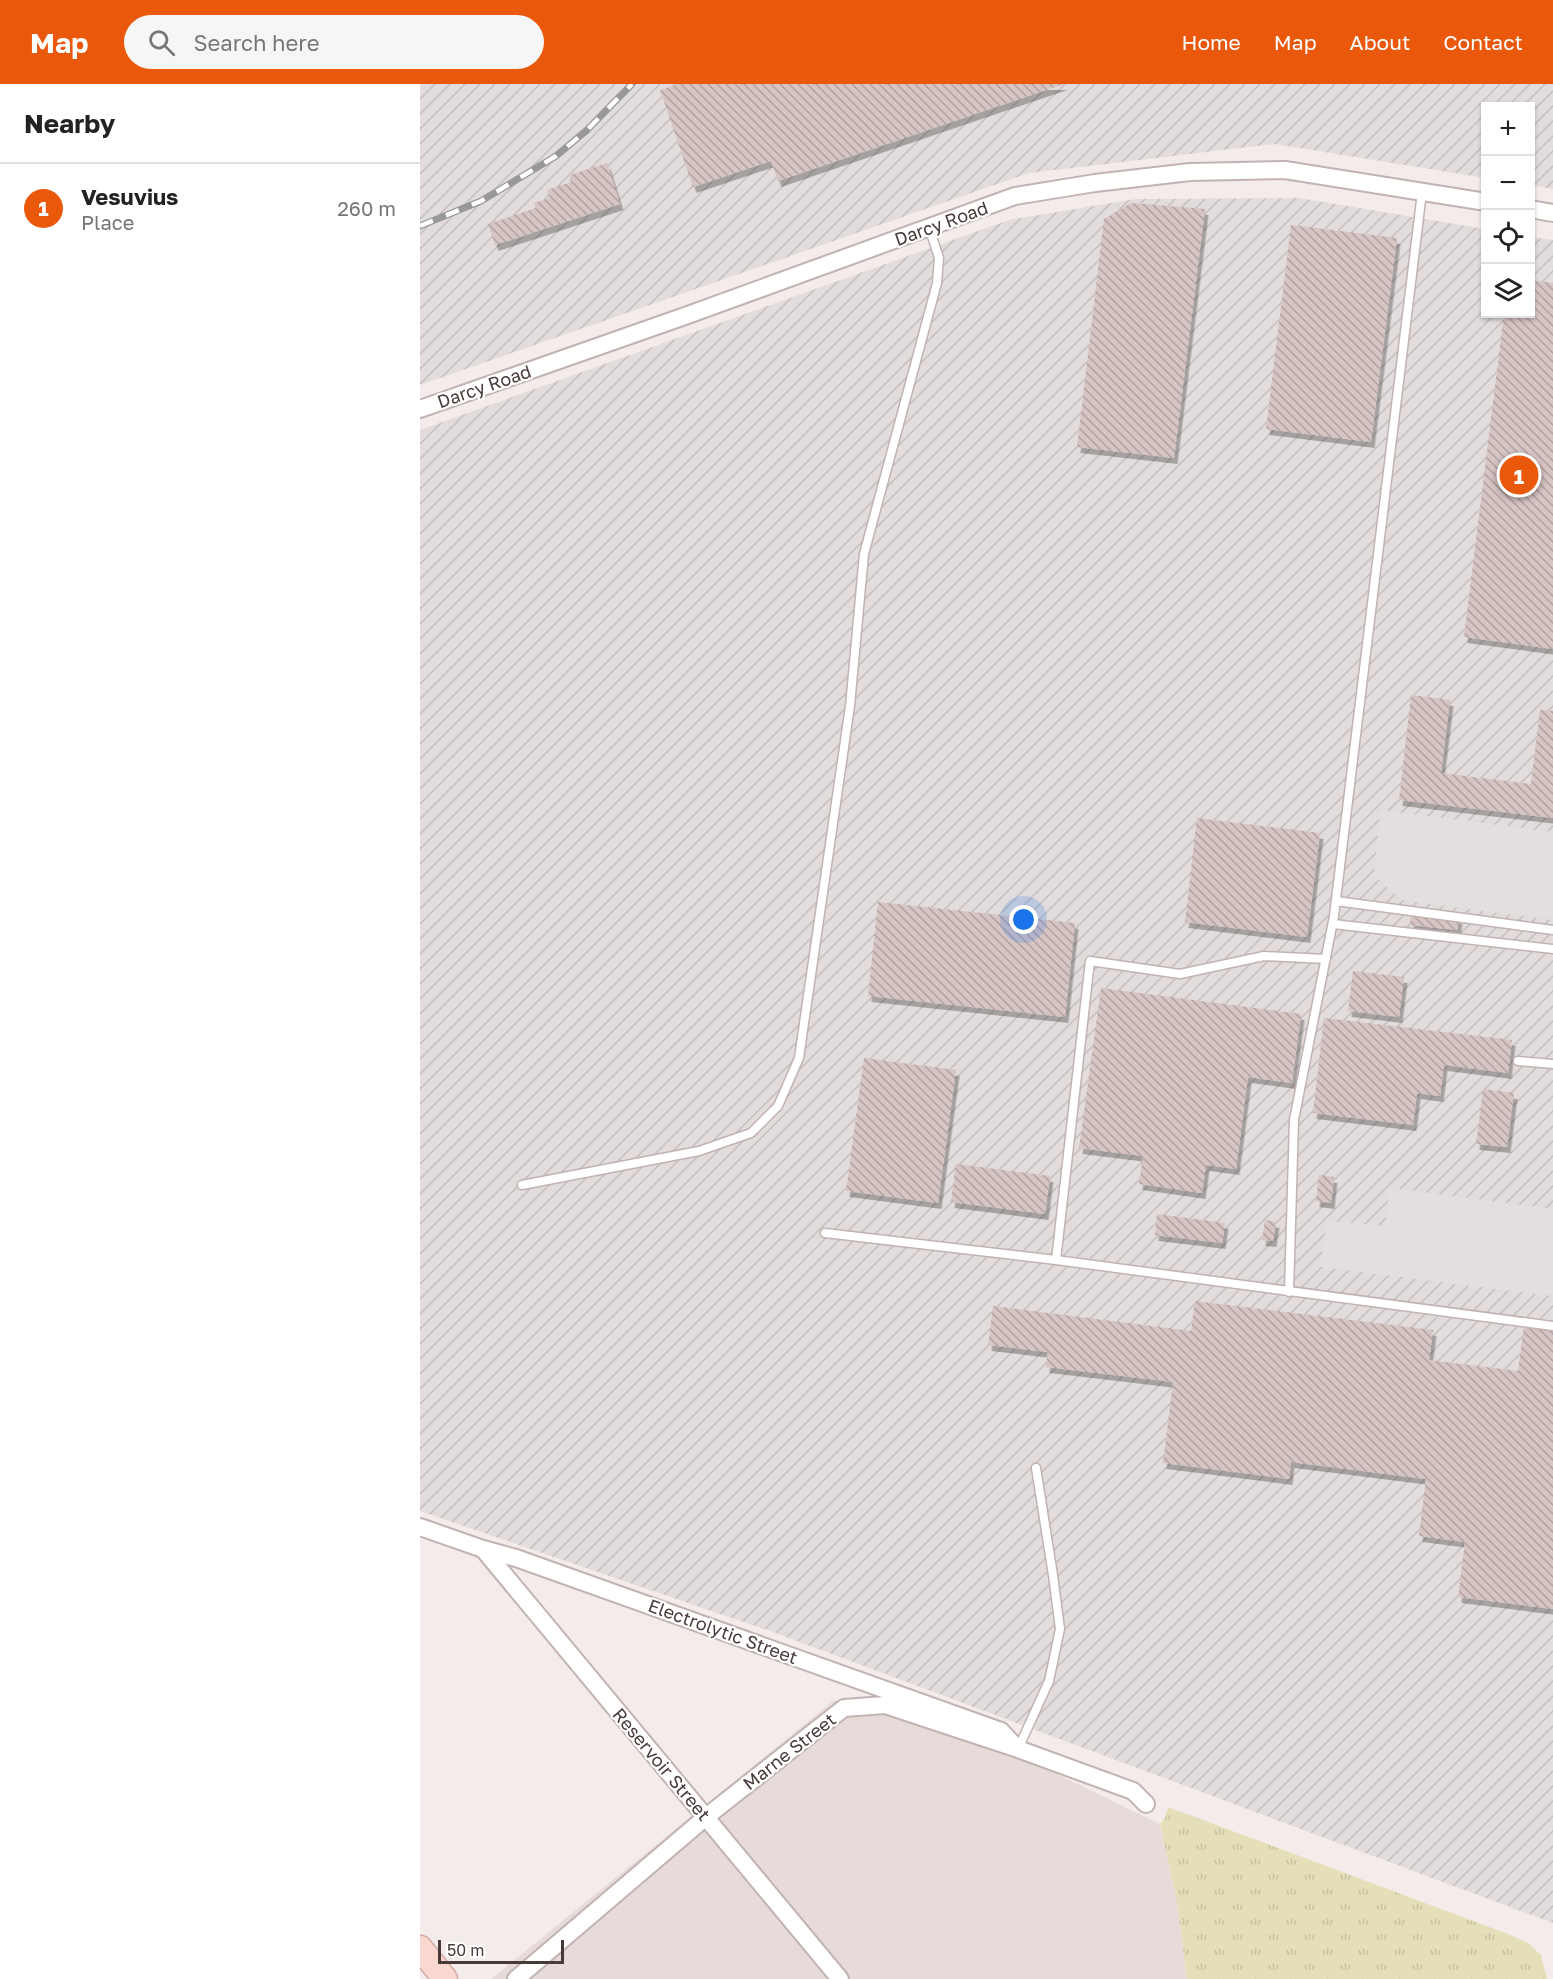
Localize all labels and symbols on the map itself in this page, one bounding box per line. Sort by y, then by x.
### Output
street label: Darcy Road [891,196,991,250]
street label: Darcy Road [434,360,534,412]
pin: 1 [1500,452,1538,498]
your location [1009,905,1038,934]
street label: Electrolytic Street [645,1594,801,1668]
street label: Reservoir Street [609,1703,715,1825]
street label: Marne Street [738,1708,840,1794]
scale bar [438,1937,564,1964]

